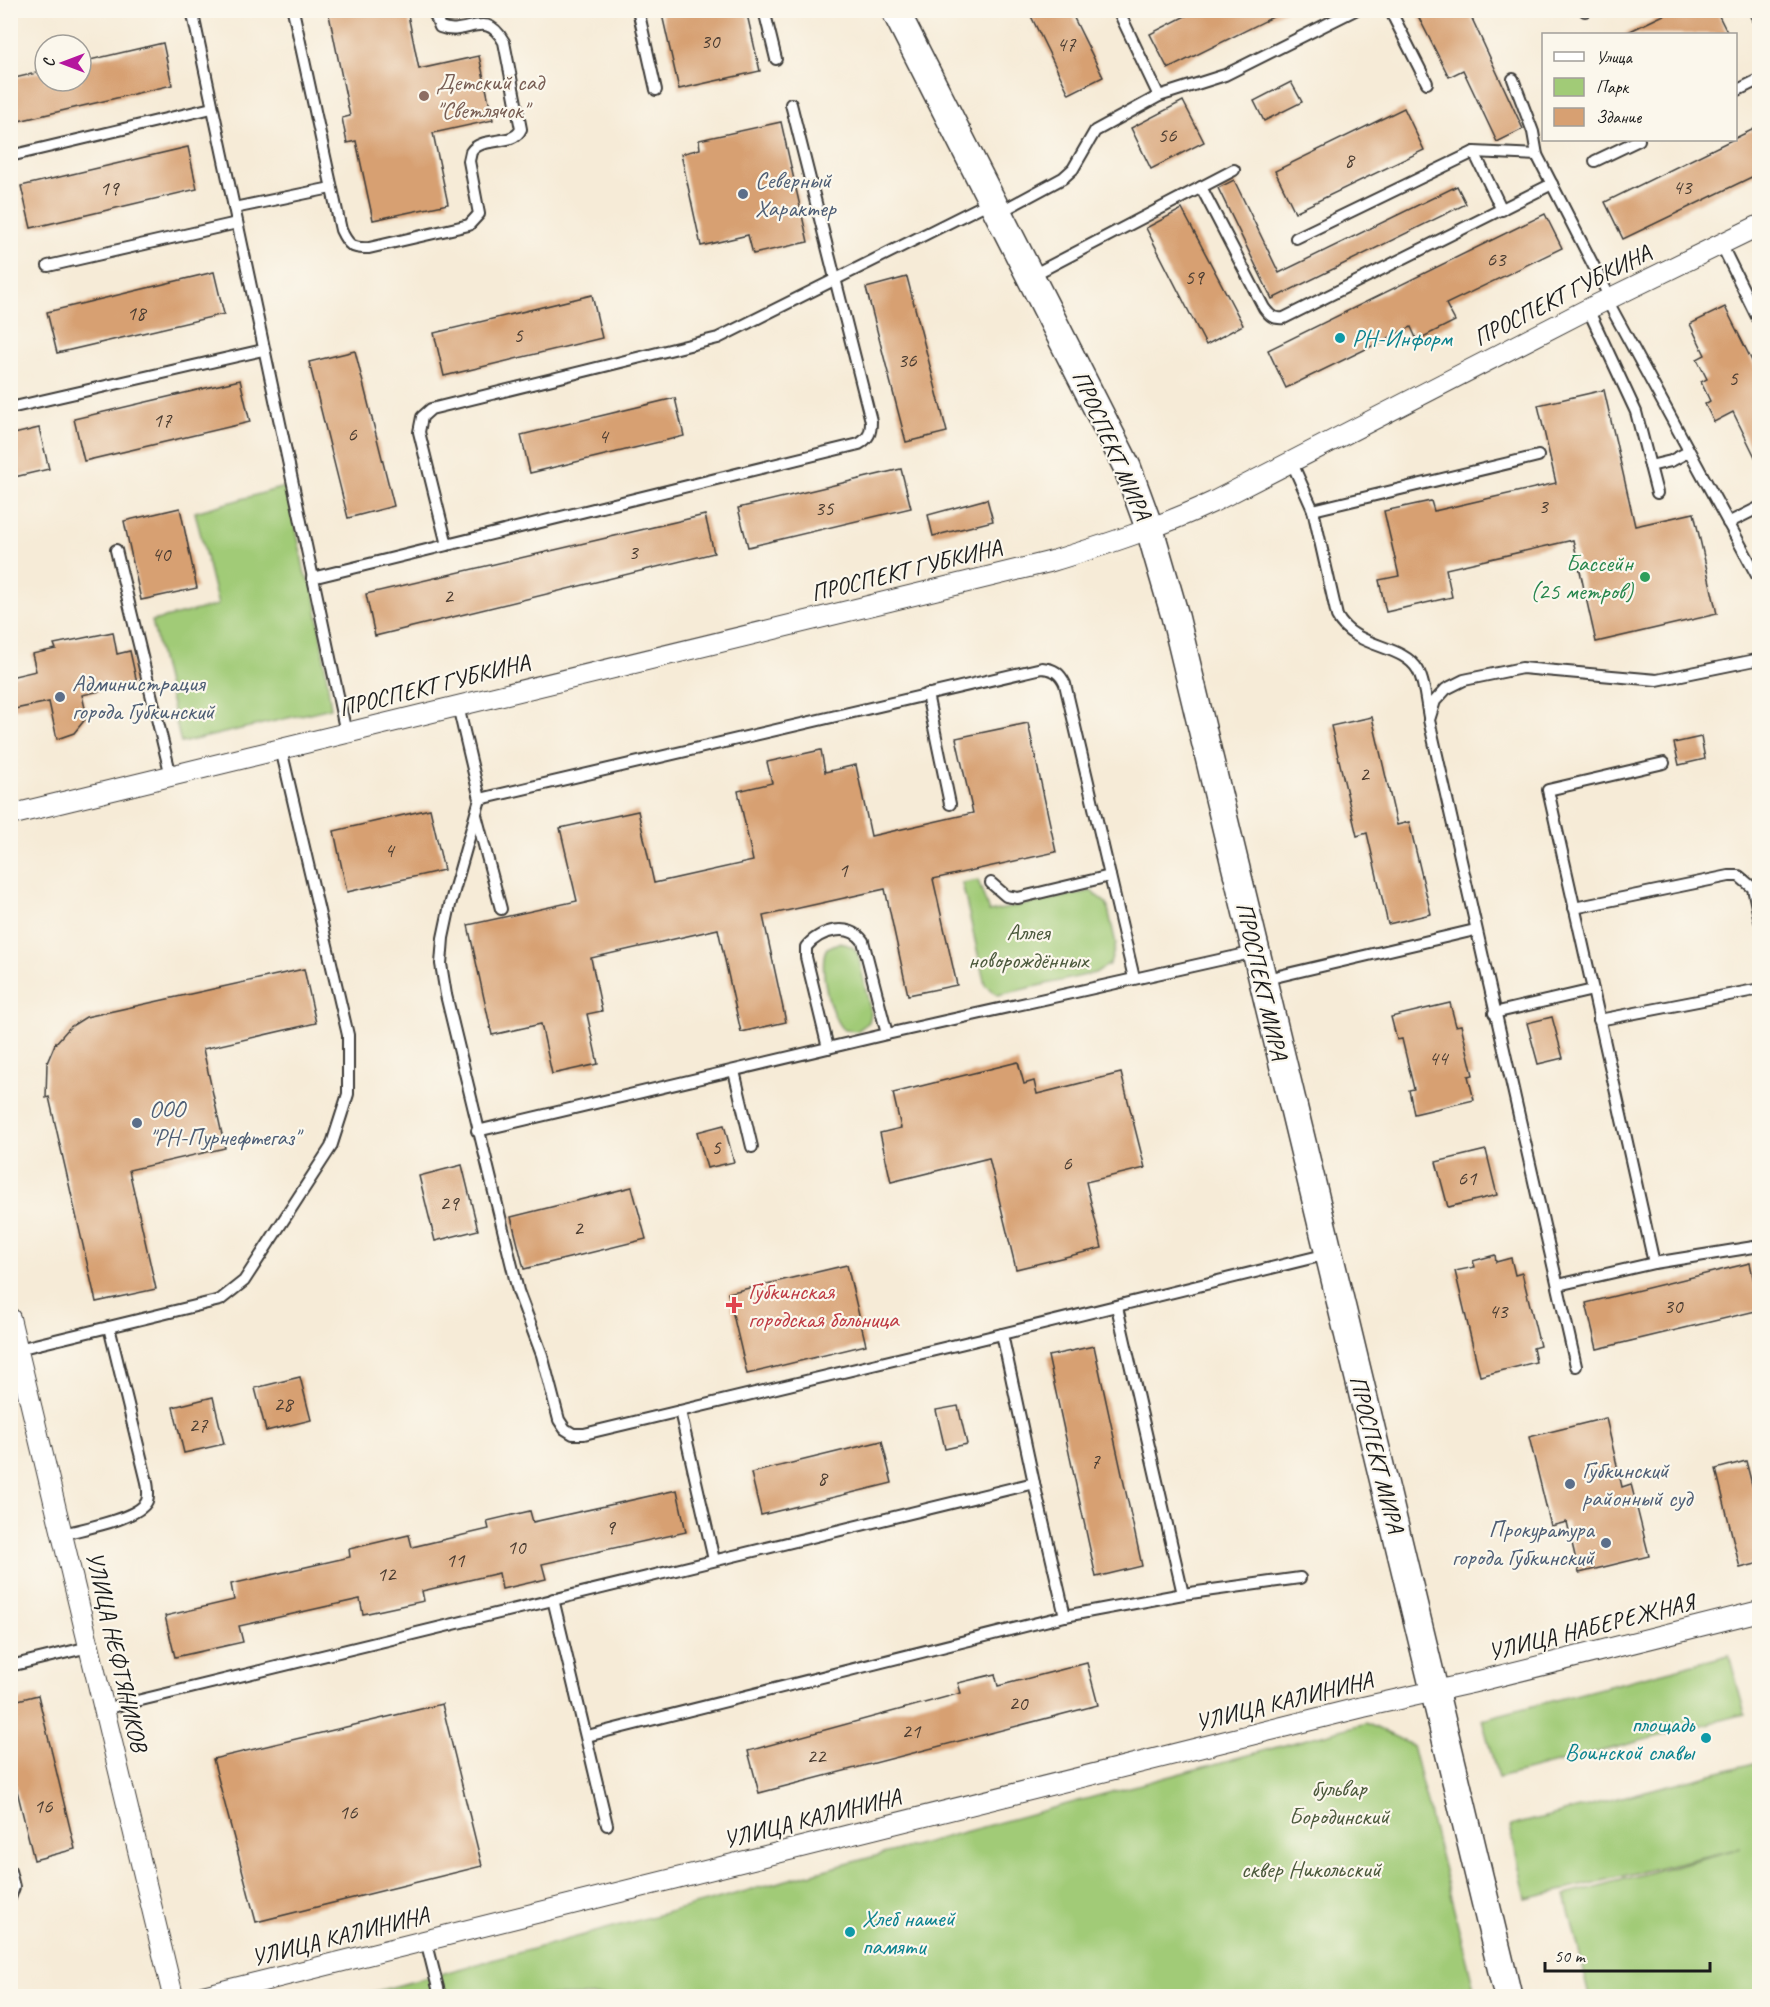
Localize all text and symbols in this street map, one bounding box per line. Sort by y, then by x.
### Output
house number: 30 [701,28,721,54]
house number: 47 [1057,31,1077,57]
north arrow [33,33,93,93]
legend [1542,33,1737,141]
text: Улица [1596,46,1633,68]
text: С [39,57,59,67]
place label: Детский сад "Светлячок" [436,67,546,125]
text: Парк [1596,76,1630,98]
marker: Детский сад "Светлячок" [417,89,431,103]
text: Здание [1596,106,1642,128]
house number: 56 [1158,122,1177,148]
house number: 8 [1344,147,1356,173]
place label: Северный Характер [755,165,837,223]
house number: 43 [1673,174,1693,200]
house number: 19 [100,175,120,201]
marker: Северный Характер [736,187,750,201]
street label: ПРОСПЕКТ ГУБКИНА [1468,237,1657,353]
house number: 63 [1487,246,1507,272]
house number: 59 [1185,264,1205,290]
house number: 18 [127,300,148,326]
house number: 5 [513,322,524,348]
place label: РН-Информ [1352,323,1453,353]
marker: РН-Информ [1333,331,1347,345]
house number: 36 [898,347,917,373]
house number: 5 [1728,365,1739,391]
street label: ПРОСПЕКТ МИРА [1066,366,1159,525]
house number: 17 [153,407,173,433]
house number: 6 [347,421,357,447]
house number: 4 [598,423,610,449]
house number: 3 [1538,493,1549,519]
house number: 35 [815,495,835,521]
street label: ПРОСПЕКТ ГУБКИНА [808,532,1005,608]
house number: 3 [628,539,639,565]
house number: 40 [152,541,172,567]
place label: Бассейн (25 метров) [1530,548,1635,606]
marker: Бассейн (25 метров) [1638,570,1652,584]
house number: 2 [443,583,454,609]
street label: ПРОСПЕКТ ГУБКИНА [336,647,533,723]
place label: Администрация города Губкинский [72,668,216,726]
marker: Администрация города Губкинский [53,690,67,704]
house number: 2 [1359,761,1370,787]
house number: 4 [384,837,396,863]
house number: 1 [838,857,849,883]
street label: ПРОСПЕКТ МИРА [1229,899,1295,1064]
park label: Аллея новорождённых [968,917,1090,975]
house number: 44 [1429,1045,1450,1071]
place label: ООО "РН-Пурнефтегаз" [149,1094,304,1152]
marker: ООО "РН-Пурнефтегаз" [130,1116,144,1130]
house number: 5 [711,1134,722,1160]
house number: 6 [1062,1150,1072,1176]
house number: 61 [1458,1165,1478,1191]
house number: 29 [440,1190,460,1216]
house number: 2 [573,1215,584,1241]
place label: Губкинская городская больница [748,1276,900,1334]
house number: 30 [1664,1293,1684,1319]
marker: Губкинская городская больница [725,1296,743,1314]
house number: 43 [1489,1298,1509,1324]
street label: ПРОСПЕКТ МИРА [1343,1372,1411,1536]
house number: 28 [274,1391,295,1417]
house number: 27 [189,1412,209,1438]
house number: 7 [1090,1448,1101,1474]
place label: Губкинский районный суд [1582,1455,1694,1513]
house number: 8 [817,1465,829,1491]
marker: Губкинский районный суд [1563,1477,1577,1491]
house number: 9 [605,1514,616,1540]
place label: Прокуратура города Губкинский [1452,1514,1596,1572]
house number: 10 [507,1534,527,1560]
marker: Прокуратура города Губкинский [1599,1536,1613,1550]
house number: 11 [446,1547,466,1573]
street label: УЛИЦА НЕФТЯНИКОВ [80,1549,155,1756]
house number: 12 [377,1561,397,1587]
street label: УЛИЦА НАБЕРЕЖНАЯ [1485,1586,1701,1667]
street label: УЛИЦА КАЛИНИНА [1192,1664,1377,1738]
house number: 20 [1009,1690,1029,1716]
place label: площадь Воинской славы [1565,1709,1696,1767]
house number: 21 [902,1718,922,1744]
marker: площадь Воинской славы [1699,1731,1713,1745]
house number: 22 [807,1743,827,1769]
park label: бульвар Бородинский [1289,1773,1391,1831]
street label: УЛИЦА КАЛИНИНА [720,1781,905,1855]
house number: 16 [34,1793,53,1819]
house number: 16 [339,1799,358,1825]
park label: сквер Никольский [1241,1854,1383,1884]
street label: УЛИЦА КАЛИНИНА [248,1899,433,1973]
place label: Хлеб нашей памяти [862,1903,957,1961]
marker: Хлеб нашей памяти [843,1925,857,1939]
scale bar [1545,1935,1710,1973]
text: 50 m [1554,1945,1587,1967]

